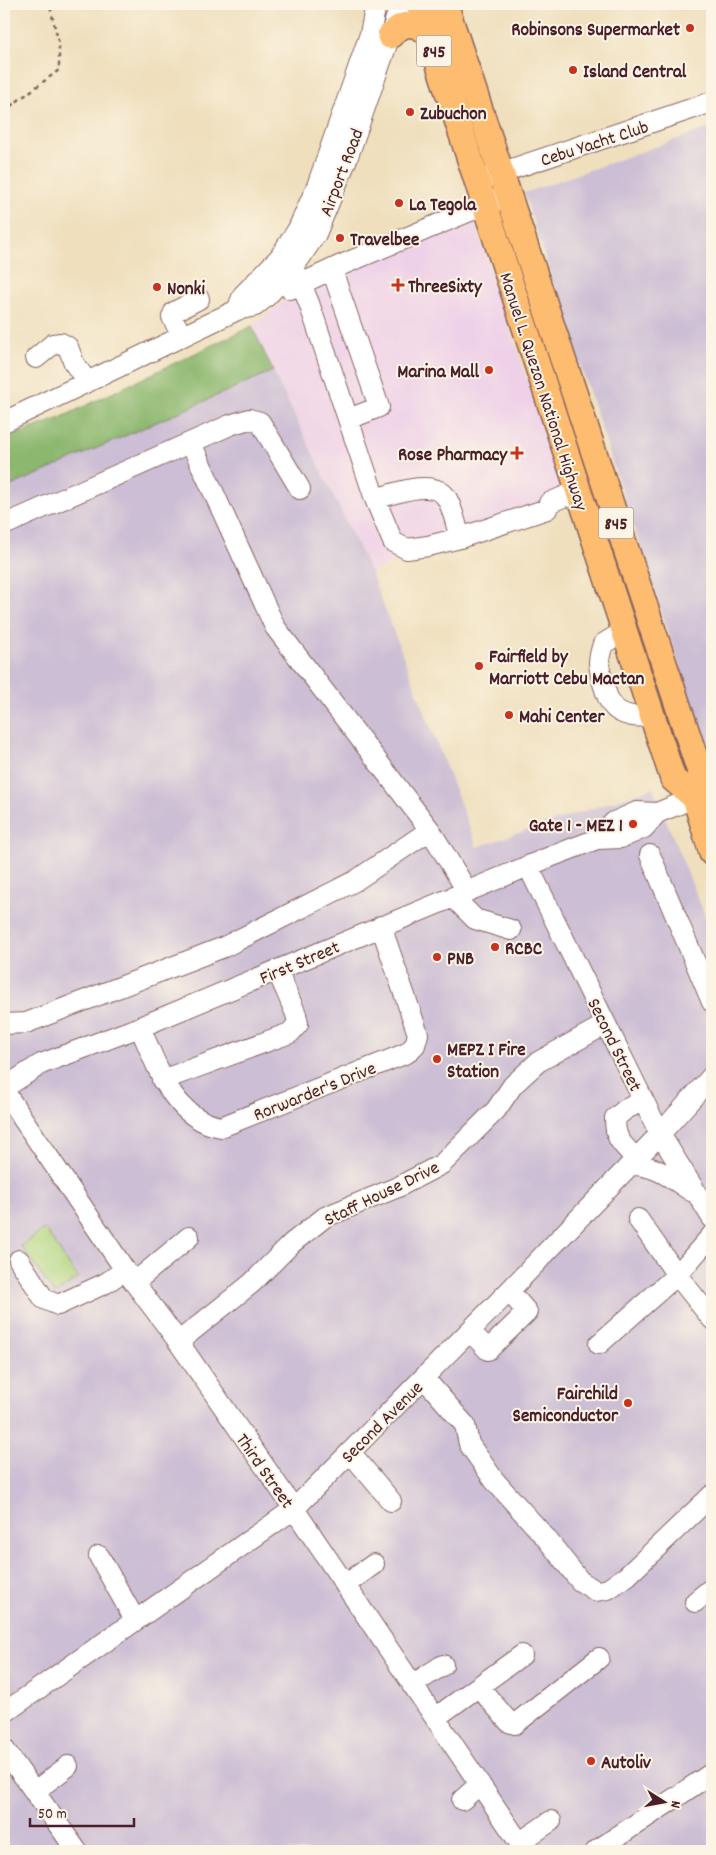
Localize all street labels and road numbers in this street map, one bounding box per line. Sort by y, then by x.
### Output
road number: 845 [416,36,452,66]
street label: Cebu Yacht Club [537,115,653,176]
street label: Airport Road [314,125,372,221]
street label: Manuel L. Quezon National Highway [490,270,593,515]
road number: 845 [598,508,634,538]
street label: First Street [256,935,345,993]
street label: Second Street [579,994,647,1097]
street label: Rorwarder's Drive [250,1056,381,1130]
street label: Staff House Drive [320,1156,445,1235]
street label: Second Avenue [336,1376,431,1471]
street label: Third Street [227,1429,299,1515]

